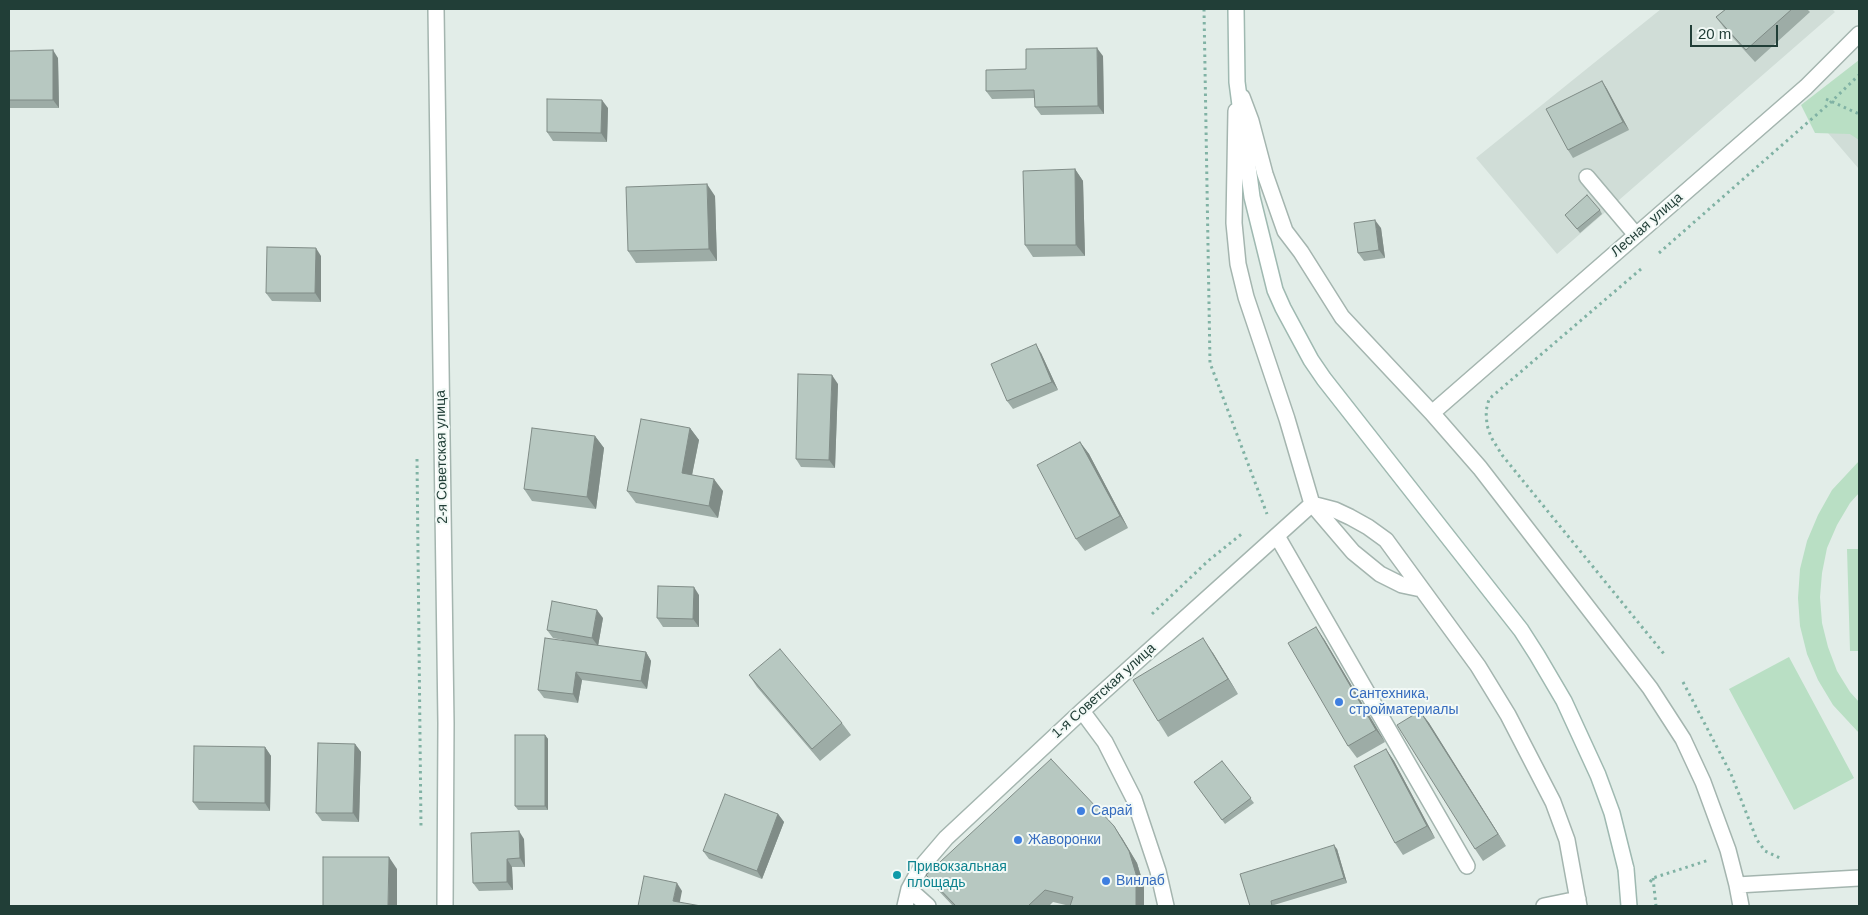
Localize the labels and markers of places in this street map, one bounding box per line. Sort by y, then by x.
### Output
place label: Сантехника, стройматериалы [1349,686,1459,719]
marker: Сантехника, стройматериалы [1333,696,1345,708]
place label: Сарай [1091,803,1132,819]
marker: Сарай [1075,805,1087,817]
place label: Жаворонки [1028,832,1101,848]
marker: Жаворонки [1012,834,1024,846]
place label: Привокзальная площадь [907,859,1007,892]
marker: Привокзальная площадь [891,869,903,881]
place label: Винлаб [1116,873,1165,889]
marker: Винлаб [1100,875,1112,887]

